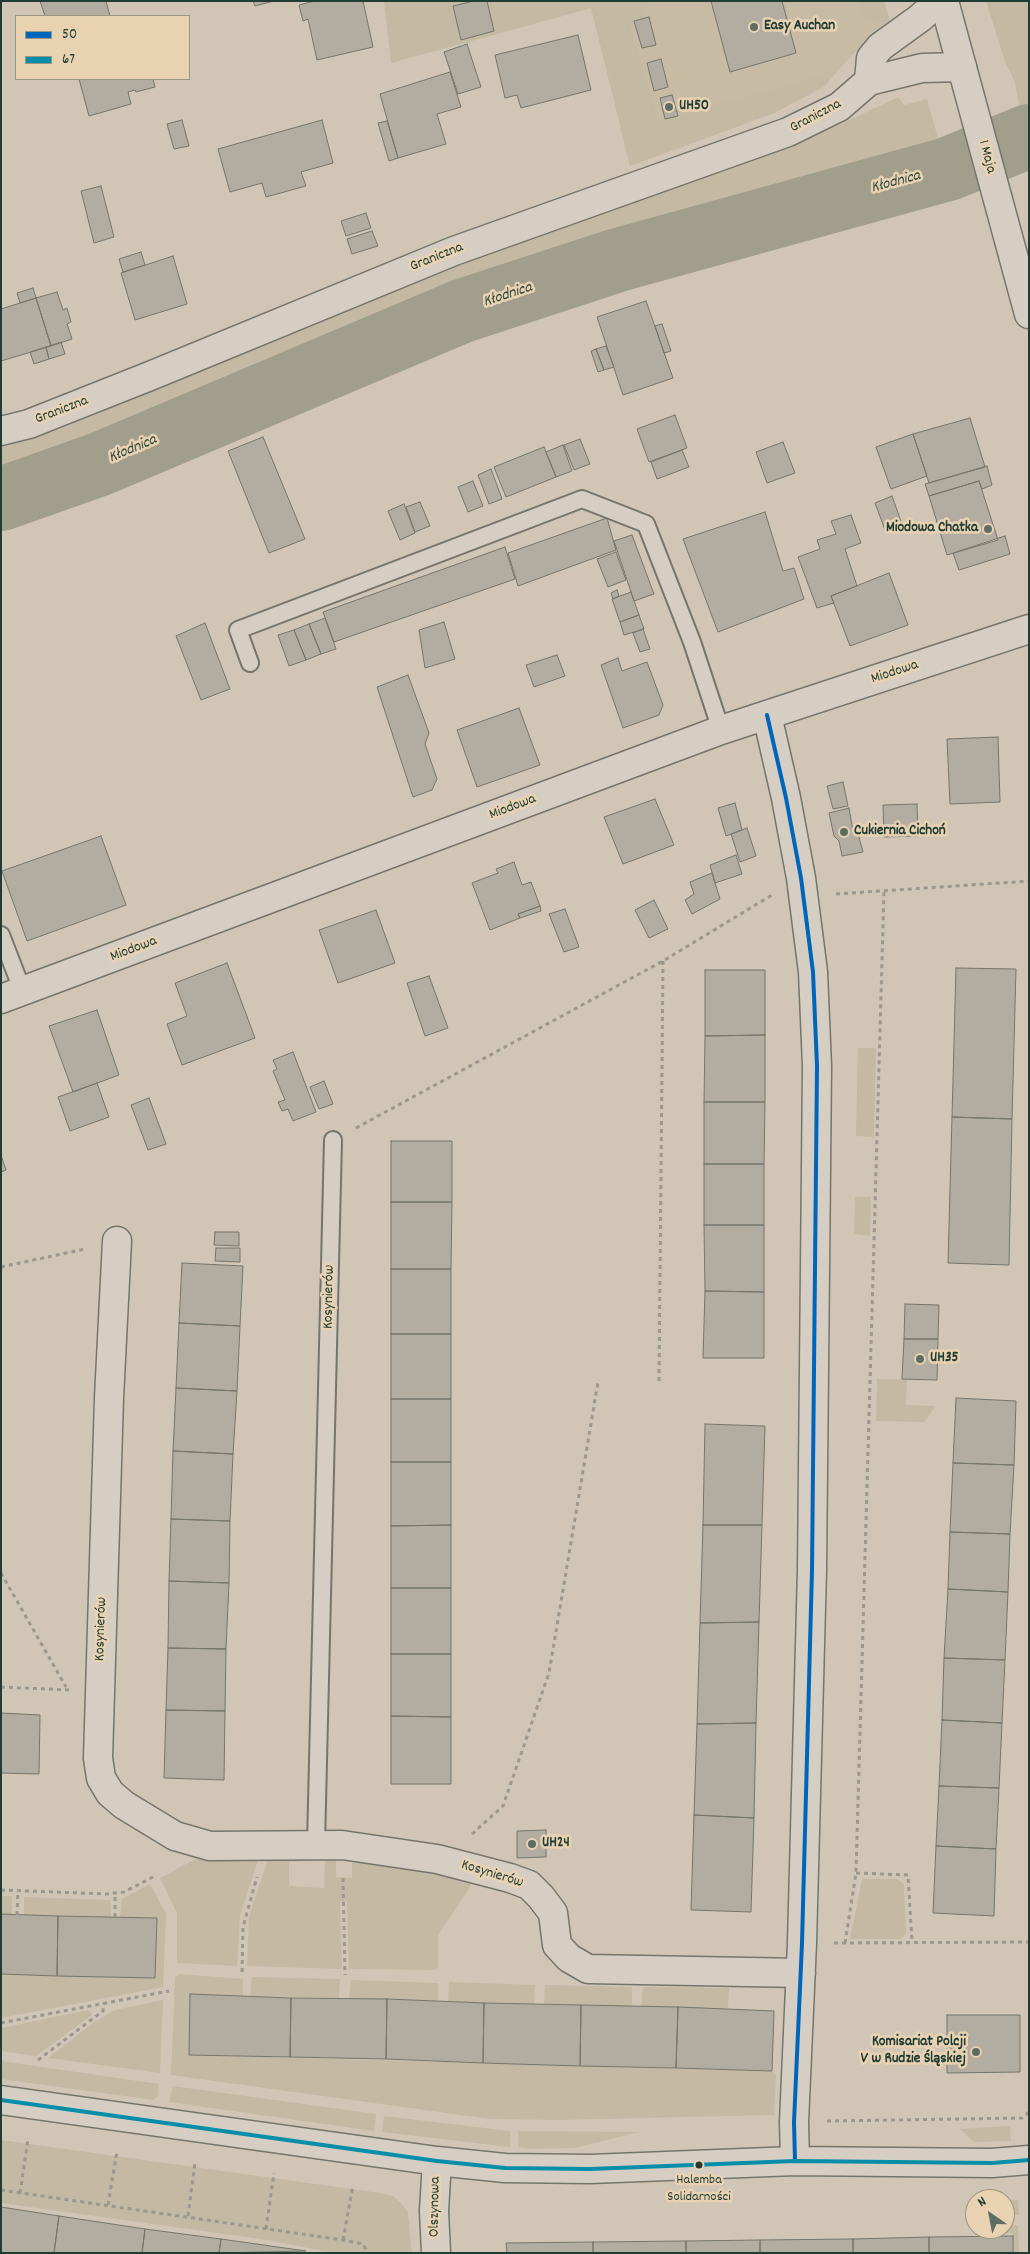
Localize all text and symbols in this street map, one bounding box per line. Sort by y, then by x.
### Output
legend [15,15,190,80]
place label: Easy Auchan [764,18,835,36]
marker: Easy Auchan [748,21,760,33]
text: 50 [62,24,77,46]
text: 67 [62,49,75,71]
street label: Graniczna [787,96,845,138]
place label: UH50 [679,98,709,116]
marker: UH50 [663,101,675,113]
street label: 1 Maja [973,138,999,176]
water label: Kłodnica [869,167,923,199]
street label: Graniczna [408,239,466,277]
water label: Kłodnica [481,279,535,313]
street label: Graniczna [33,393,91,429]
water label: Kłodnica [106,431,160,469]
place label: Miodowa Chatka [886,520,978,538]
marker: Miodowa Chatka [982,523,994,535]
street label: Miodowa [869,657,921,689]
street label: Miodowa [487,791,539,825]
place label: Cukiernia Cichoń [854,823,946,841]
marker: Cukiernia Cichoń [838,826,850,838]
street label: Miodowa [108,933,160,967]
street label: Kosynierów [320,1265,340,1329]
place label: UH35 [930,1350,959,1368]
marker: UH35 [914,1353,926,1365]
street label: Kosynierów [92,1597,112,1661]
place label: UH24 [542,1835,570,1853]
marker: UH24 [526,1838,538,1850]
street label: Kosynierów [459,1857,525,1893]
place label: Komisariat Polcji V w Rudzie Śląskiej [861,2034,966,2069]
marker: Komisariat Polcji V w Rudzie Śląskiej [970,2046,982,2058]
marker: Halemba Solidarności [694,2160,704,2170]
place label: Halemba Solidarności [667,2173,731,2206]
street label: Olszynowa [426,2177,446,2237]
north arrow [965,2189,1015,2239]
text: N [974,2192,991,2213]

